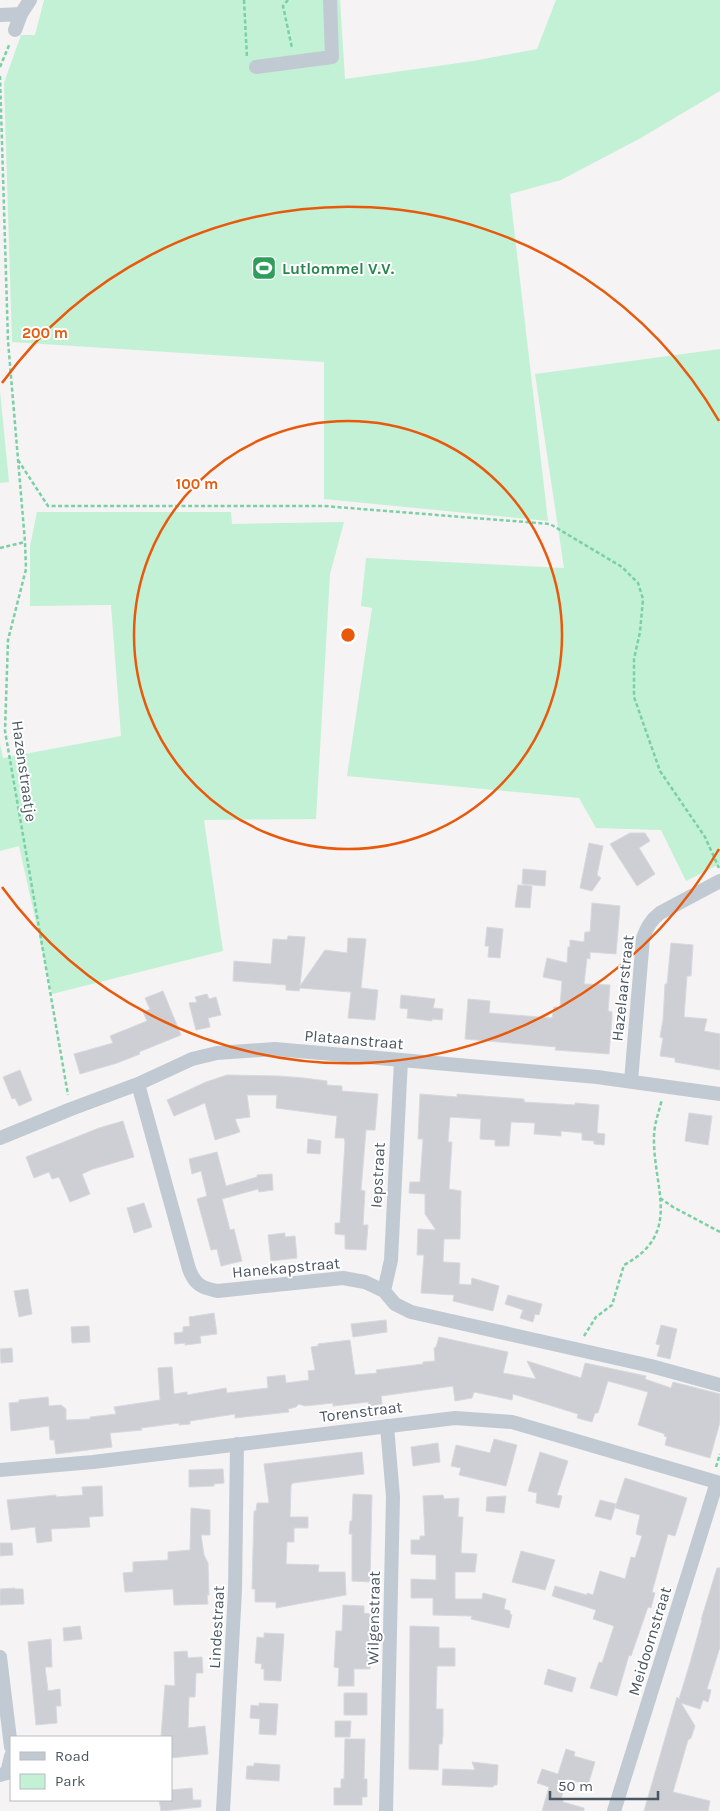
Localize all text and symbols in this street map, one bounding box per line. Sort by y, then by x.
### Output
sports icon: Lutlommel V.V. [251,255,277,281]
place label: Lutlommel V.V. [282,259,395,278]
text: 200 m [22,324,68,342]
text: 100 m [176,475,218,493]
centre of rings [339,626,357,644]
street label: Hazenstraatje [8,719,41,823]
street label: Hazelaarstraat [607,934,638,1042]
street label: Plataanstraat [304,1026,404,1053]
street label: Iepstraat [366,1142,389,1208]
street label: Hanekapstraat [231,1253,341,1282]
street label: Torenstraat [319,1397,403,1426]
street label: Wilgenstraat [363,1571,384,1665]
street label: Meidoornstraat [624,1584,675,1698]
street label: Lindestraat [205,1585,228,1669]
legend [10,1736,172,1801]
text: Road [55,1747,90,1765]
scale bar [550,1768,658,1800]
text: Park [55,1772,85,1790]
text: 50 m [558,1777,593,1795]

